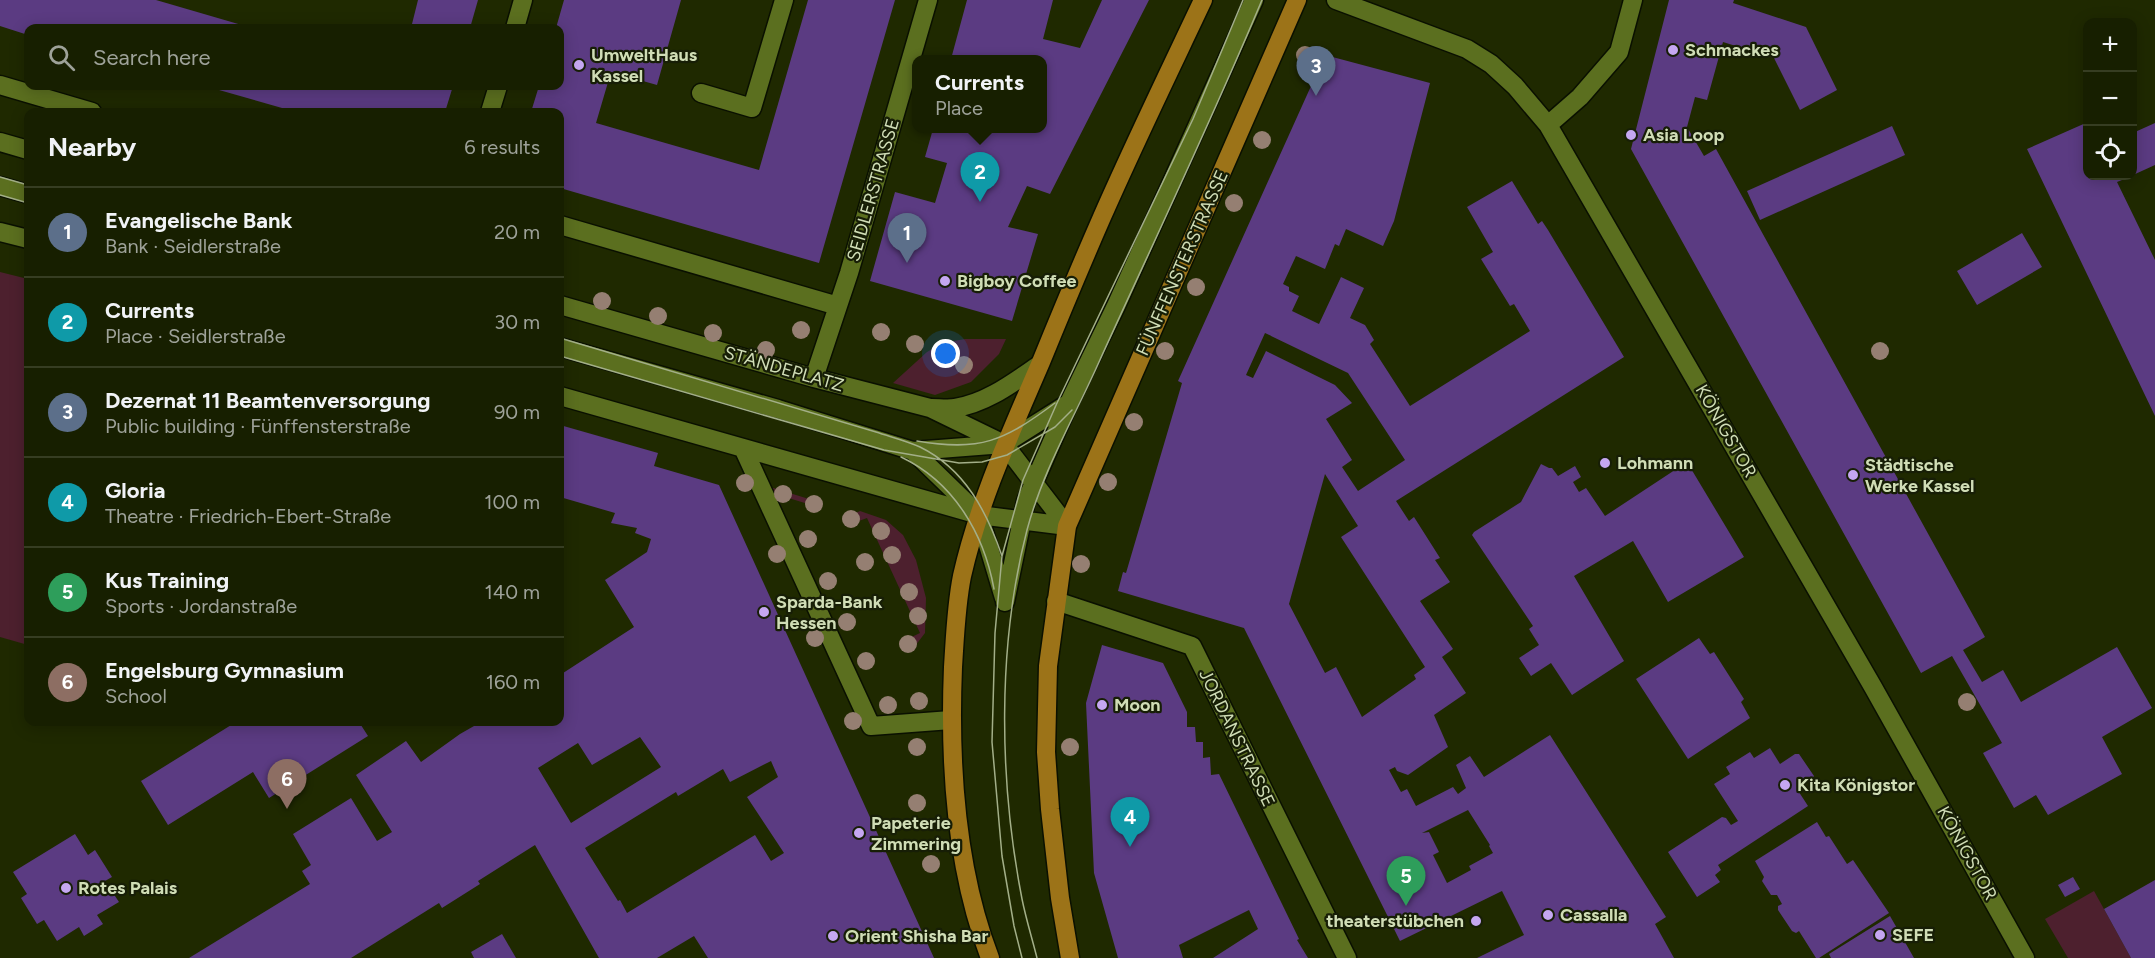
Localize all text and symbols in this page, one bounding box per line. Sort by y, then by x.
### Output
map controls [2083,18,2137,180]
button: + [2083,18,2137,72]
search box [24,24,564,90]
place label: Schmackes [1685,39,1779,61]
icon: search [45,41,78,74]
marker: Schmackes [1666,43,1680,57]
text: Search here [93,44,211,71]
place label: UmweltHaus Kassel [591,44,698,87]
pin: 3 [1296,46,1336,96]
popup [912,55,1047,133]
marker: UmweltHaus Kassel [572,58,586,72]
text: Currents [935,69,1024,96]
button: − [2083,72,2137,126]
text: Place [935,96,983,120]
street label: SEIDLERSTRASSE [842,116,904,264]
place label: Asia Loop [1643,124,1724,146]
button: locate [2083,126,2137,180]
marker: Asia Loop [1624,128,1638,142]
text: Nearby [48,131,136,163]
text: 6 results [464,135,540,159]
pin: 2 [960,152,1000,202]
street label: FÜNFFENSTERSTRASSE [1131,167,1233,359]
text: Evangelische Bank [105,207,292,234]
pin: 1 [888,214,926,263]
text: 1 [63,220,72,244]
text: 20 m [494,220,540,244]
text: Bank · Seidlerstraße [105,234,281,258]
place label: Bigboy Coffee [957,270,1076,292]
marker: Bigboy Coffee [938,274,952,288]
text: Currents [105,297,194,324]
text: 2 [62,310,73,334]
text: 30 m [494,310,540,334]
text: Place · Seidlerstraße [105,324,286,348]
your location [931,339,960,368]
street label: STÄNDEPLATZ [722,341,846,397]
street label: KÖNIGSTOR [1691,381,1761,481]
text: Dezernat 11 Beamtenversorgung [105,387,431,414]
text: 3 [62,400,73,424]
text: 90 m [494,400,540,424]
text: Public building · Fünffensterstraße [105,414,411,438]
place label: Lohmann [1617,452,1693,474]
place label: Städtische Werke Kassel [1865,454,1974,497]
marker: Lohmann [1598,456,1612,470]
marker: Städtische Werke Kassel [1846,468,1860,482]
text: Gloria [105,477,165,504]
text: 4 [61,490,74,514]
text: 100 m [484,490,540,514]
text: Theatre · Friedrich-Ebert-Straße [105,504,391,528]
text: Kus Training [105,567,229,594]
text: 5 [62,580,73,604]
text: 140 m [485,580,540,604]
place label: Sparda-Bank Hessen [776,591,883,634]
text: Sports · Jordanstraße [105,594,297,618]
marker: Sparda-Bank Hessen [757,605,771,619]
text: Engelsburg Gymnasium [105,657,344,684]
street label: JORDANSTRASSE [1194,666,1280,810]
text: 6 [62,670,73,694]
text: 160 m [486,670,540,694]
text: School [105,684,167,708]
place label: Moon [1114,694,1161,716]
marker: Moon [1095,698,1109,712]
pin: 6 [268,760,306,809]
place label: Kita Königstor [1797,774,1915,796]
marker: Kita Königstor [1778,778,1792,792]
pin: 4 [1110,798,1150,847]
street label: KÖNIGSTOR [1932,802,2002,904]
place label: Papeterie Zimmering [871,812,961,855]
marker: Papeterie Zimmering [852,826,866,840]
pin: 5 [1386,856,1426,906]
place label: Rotes Palais [78,877,178,899]
marker: Rotes Palais [59,881,73,895]
place label: Cassalla [1560,904,1627,926]
marker: Cassalla [1541,908,1555,922]
place label: theaterstübchen [1326,910,1464,932]
marker: theaterstübchen [1469,914,1483,928]
place label: SEFE [1892,924,1934,946]
place label: Orient Shisha Bar [845,925,988,947]
marker: SEFE [1873,928,1887,942]
marker: Orient Shisha Bar [826,929,840,943]

